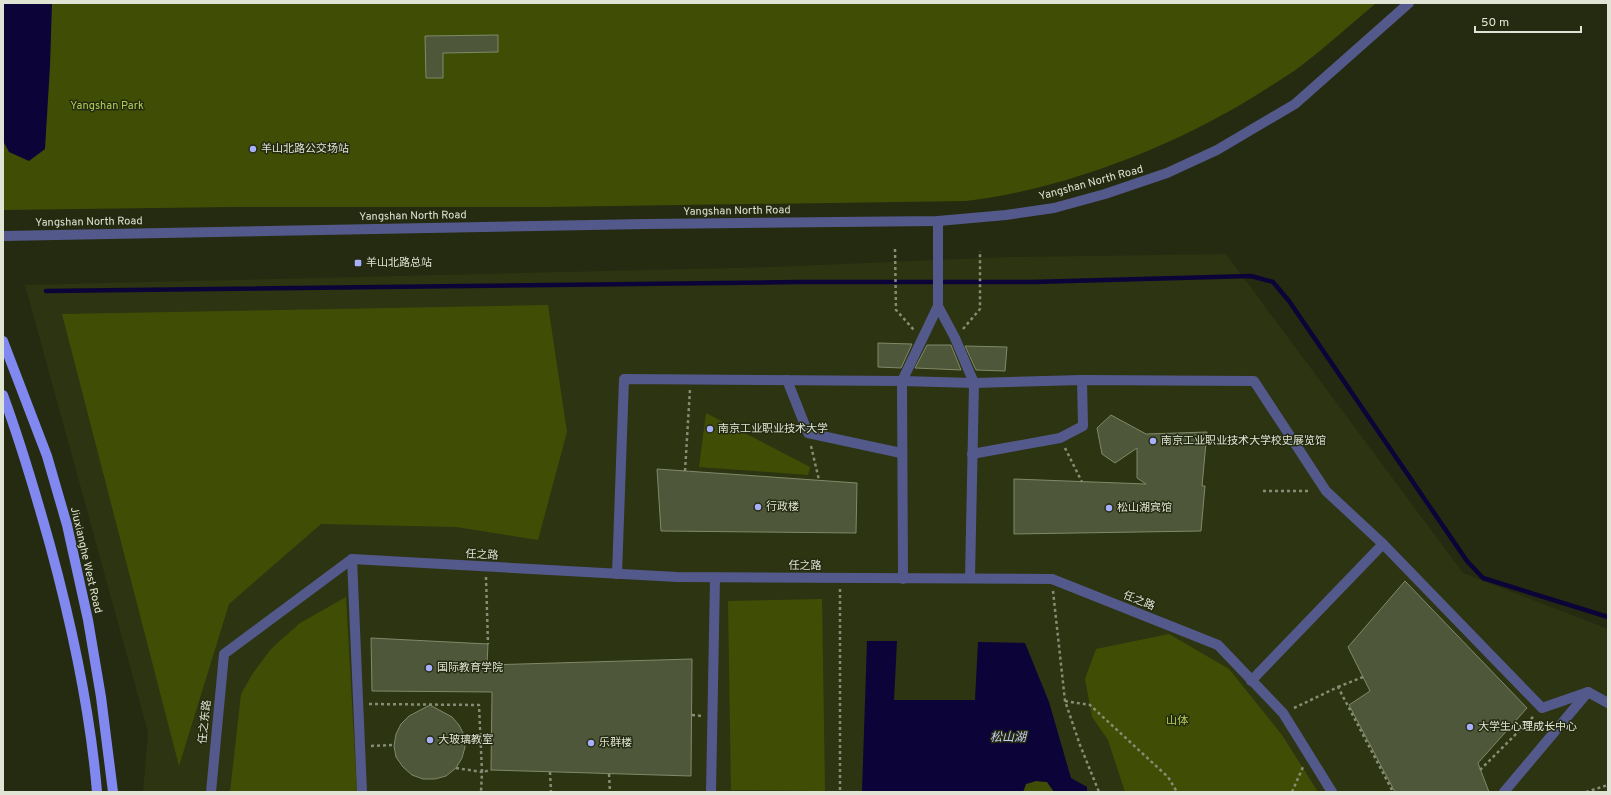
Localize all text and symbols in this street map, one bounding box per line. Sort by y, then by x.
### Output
scale bar [1475,8,1581,34]
text: 50 m [1481,15,1509,31]
park label: Yangshan Park [70,99,144,113]
place label: 羊山北路公交场站 [261,142,349,156]
marker: 羊山北路公交场站 [248,144,258,154]
street label: Yangshan North Road [1037,162,1145,204]
street label: Yangshan North Road [683,203,791,219]
street label: Yangshan North Road [359,208,467,224]
street label: Yangshan North Road [35,214,143,230]
place label: 羊山北路总站 [366,256,432,270]
marker: 羊山北路总站 [353,258,363,268]
place label: 南京工业职业技术大学 [718,422,828,436]
marker: 南京工业职业技术大学 [705,424,715,434]
place label: 南京工业职业技术大学校史展览馆 [1161,434,1326,448]
marker: 南京工业职业技术大学校史展览馆 [1148,436,1158,446]
place label: 行政楼 [766,500,799,514]
place label: 松山湖宾馆 [1117,501,1172,515]
marker: 行政楼 [753,502,763,512]
marker: 松山湖宾馆 [1104,503,1114,513]
street label: Jiuxianghe West Road [67,505,105,615]
street label: 任之路 [465,547,499,563]
street label: 任之路 [789,559,822,573]
street label: 任之路 [1121,588,1157,614]
place label: 国际教育学院 [437,661,503,675]
marker: 国际教育学院 [424,663,434,673]
street label: 任之东路 [196,699,214,745]
park label: 山体 [1166,714,1189,728]
place label: 大学生心理成长中心 [1478,720,1577,734]
marker: 大学生心理成长中心 [1465,722,1475,732]
water label: 松山湖 [990,730,1028,746]
place label: 大玻璃教室 [438,733,493,747]
marker: 大玻璃教室 [425,735,435,745]
place label: 乐群楼 [599,736,632,750]
marker: 乐群楼 [586,738,596,748]

